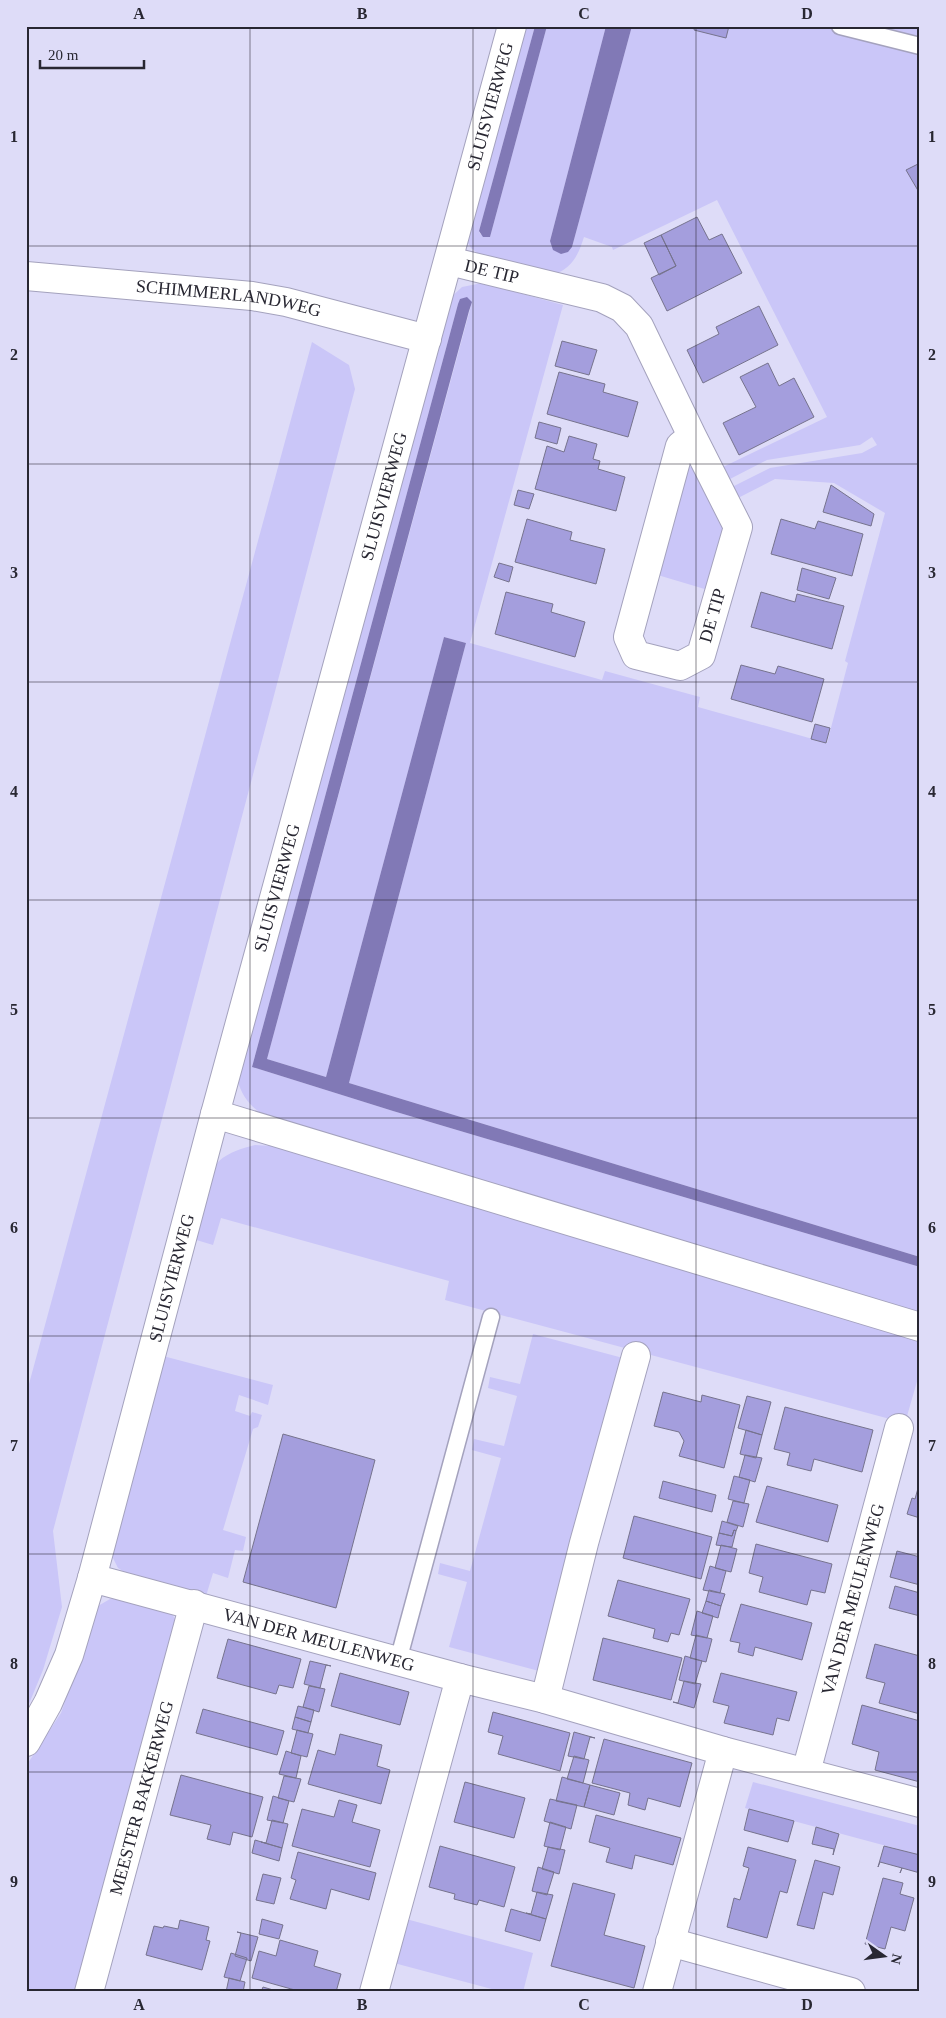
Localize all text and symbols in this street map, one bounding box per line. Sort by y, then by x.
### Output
text: A [133,5,145,22]
text: B [357,5,368,22]
text: C [578,5,590,22]
text: D [801,5,813,22]
scale bar [40,38,144,70]
street label: SLUISVIERWEG [463,40,517,173]
text: 20 m [48,47,79,63]
text: 1 [10,128,18,145]
text: 1 [928,128,936,145]
street label: DE TIP [463,255,521,288]
street label: SCHIMMERLANDWEG [135,276,323,321]
text: 2 [10,346,18,363]
text: 2 [928,346,936,363]
street label: SLUISVIERWEG [357,430,411,562]
text: 3 [10,564,18,581]
text: 3 [928,564,936,581]
street label: DE TIP [695,586,730,645]
text: 4 [10,783,18,800]
text: 4 [928,783,936,800]
street label: SLUISVIERWEG [250,822,304,954]
text: 5 [10,1001,18,1018]
text: 5 [928,1001,936,1018]
street label: SLUISVIERWEG [145,1212,198,1344]
text: 6 [10,1219,18,1236]
text: 6 [928,1219,936,1236]
text: 7 [10,1437,18,1454]
text: 7 [928,1437,936,1454]
street label: VAN DER MEULENWEG [817,1501,888,1697]
street label: VAN DER MEULENWEG [221,1604,417,1675]
text: 8 [10,1655,18,1672]
text: 8 [928,1655,936,1672]
street label: MEESTER BAKKERWEG [106,1699,177,1897]
text: 9 [10,1873,18,1890]
text: 9 [928,1873,936,1890]
north arrow [858,1930,908,1980]
text: N [888,1952,905,1966]
text: A [133,1996,145,2013]
text: B [357,1996,368,2013]
text: C [578,1996,590,2013]
text: D [801,1996,813,2013]

